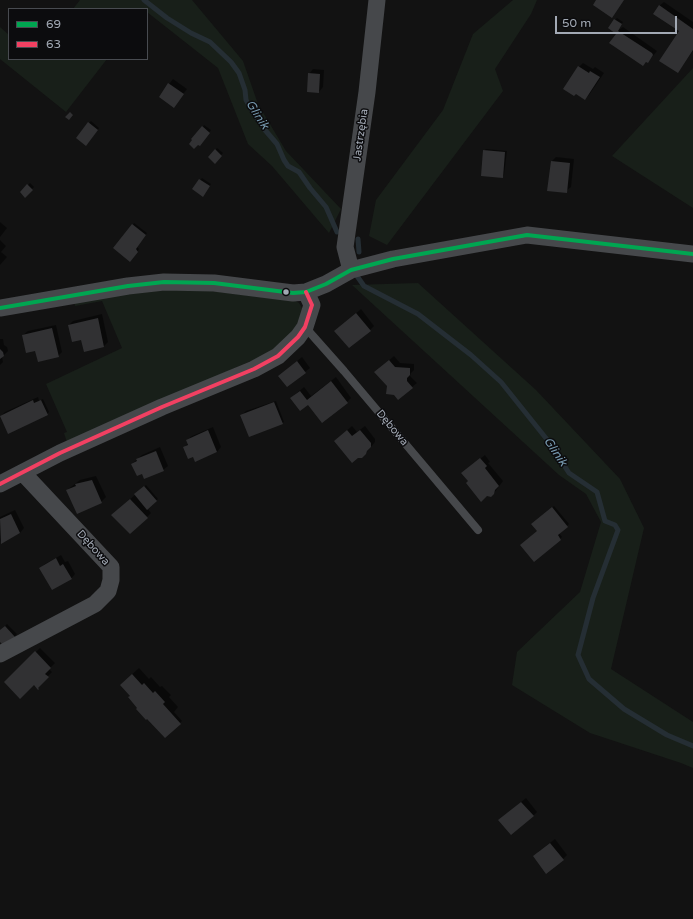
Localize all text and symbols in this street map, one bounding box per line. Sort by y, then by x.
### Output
legend [8,8,148,60]
scale bar [557,8,679,34]
text: 50 m [562,16,591,30]
text: 69 [46,17,61,31]
text: 63 [46,37,61,51]
water label: Glinik [242,98,272,132]
street label: Jastrzębia [351,108,371,162]
unlabelled marker [281,287,291,297]
street label: Dębowa [373,407,411,449]
water label: Glinik [540,435,570,469]
street label: Dębowa [74,528,112,568]

